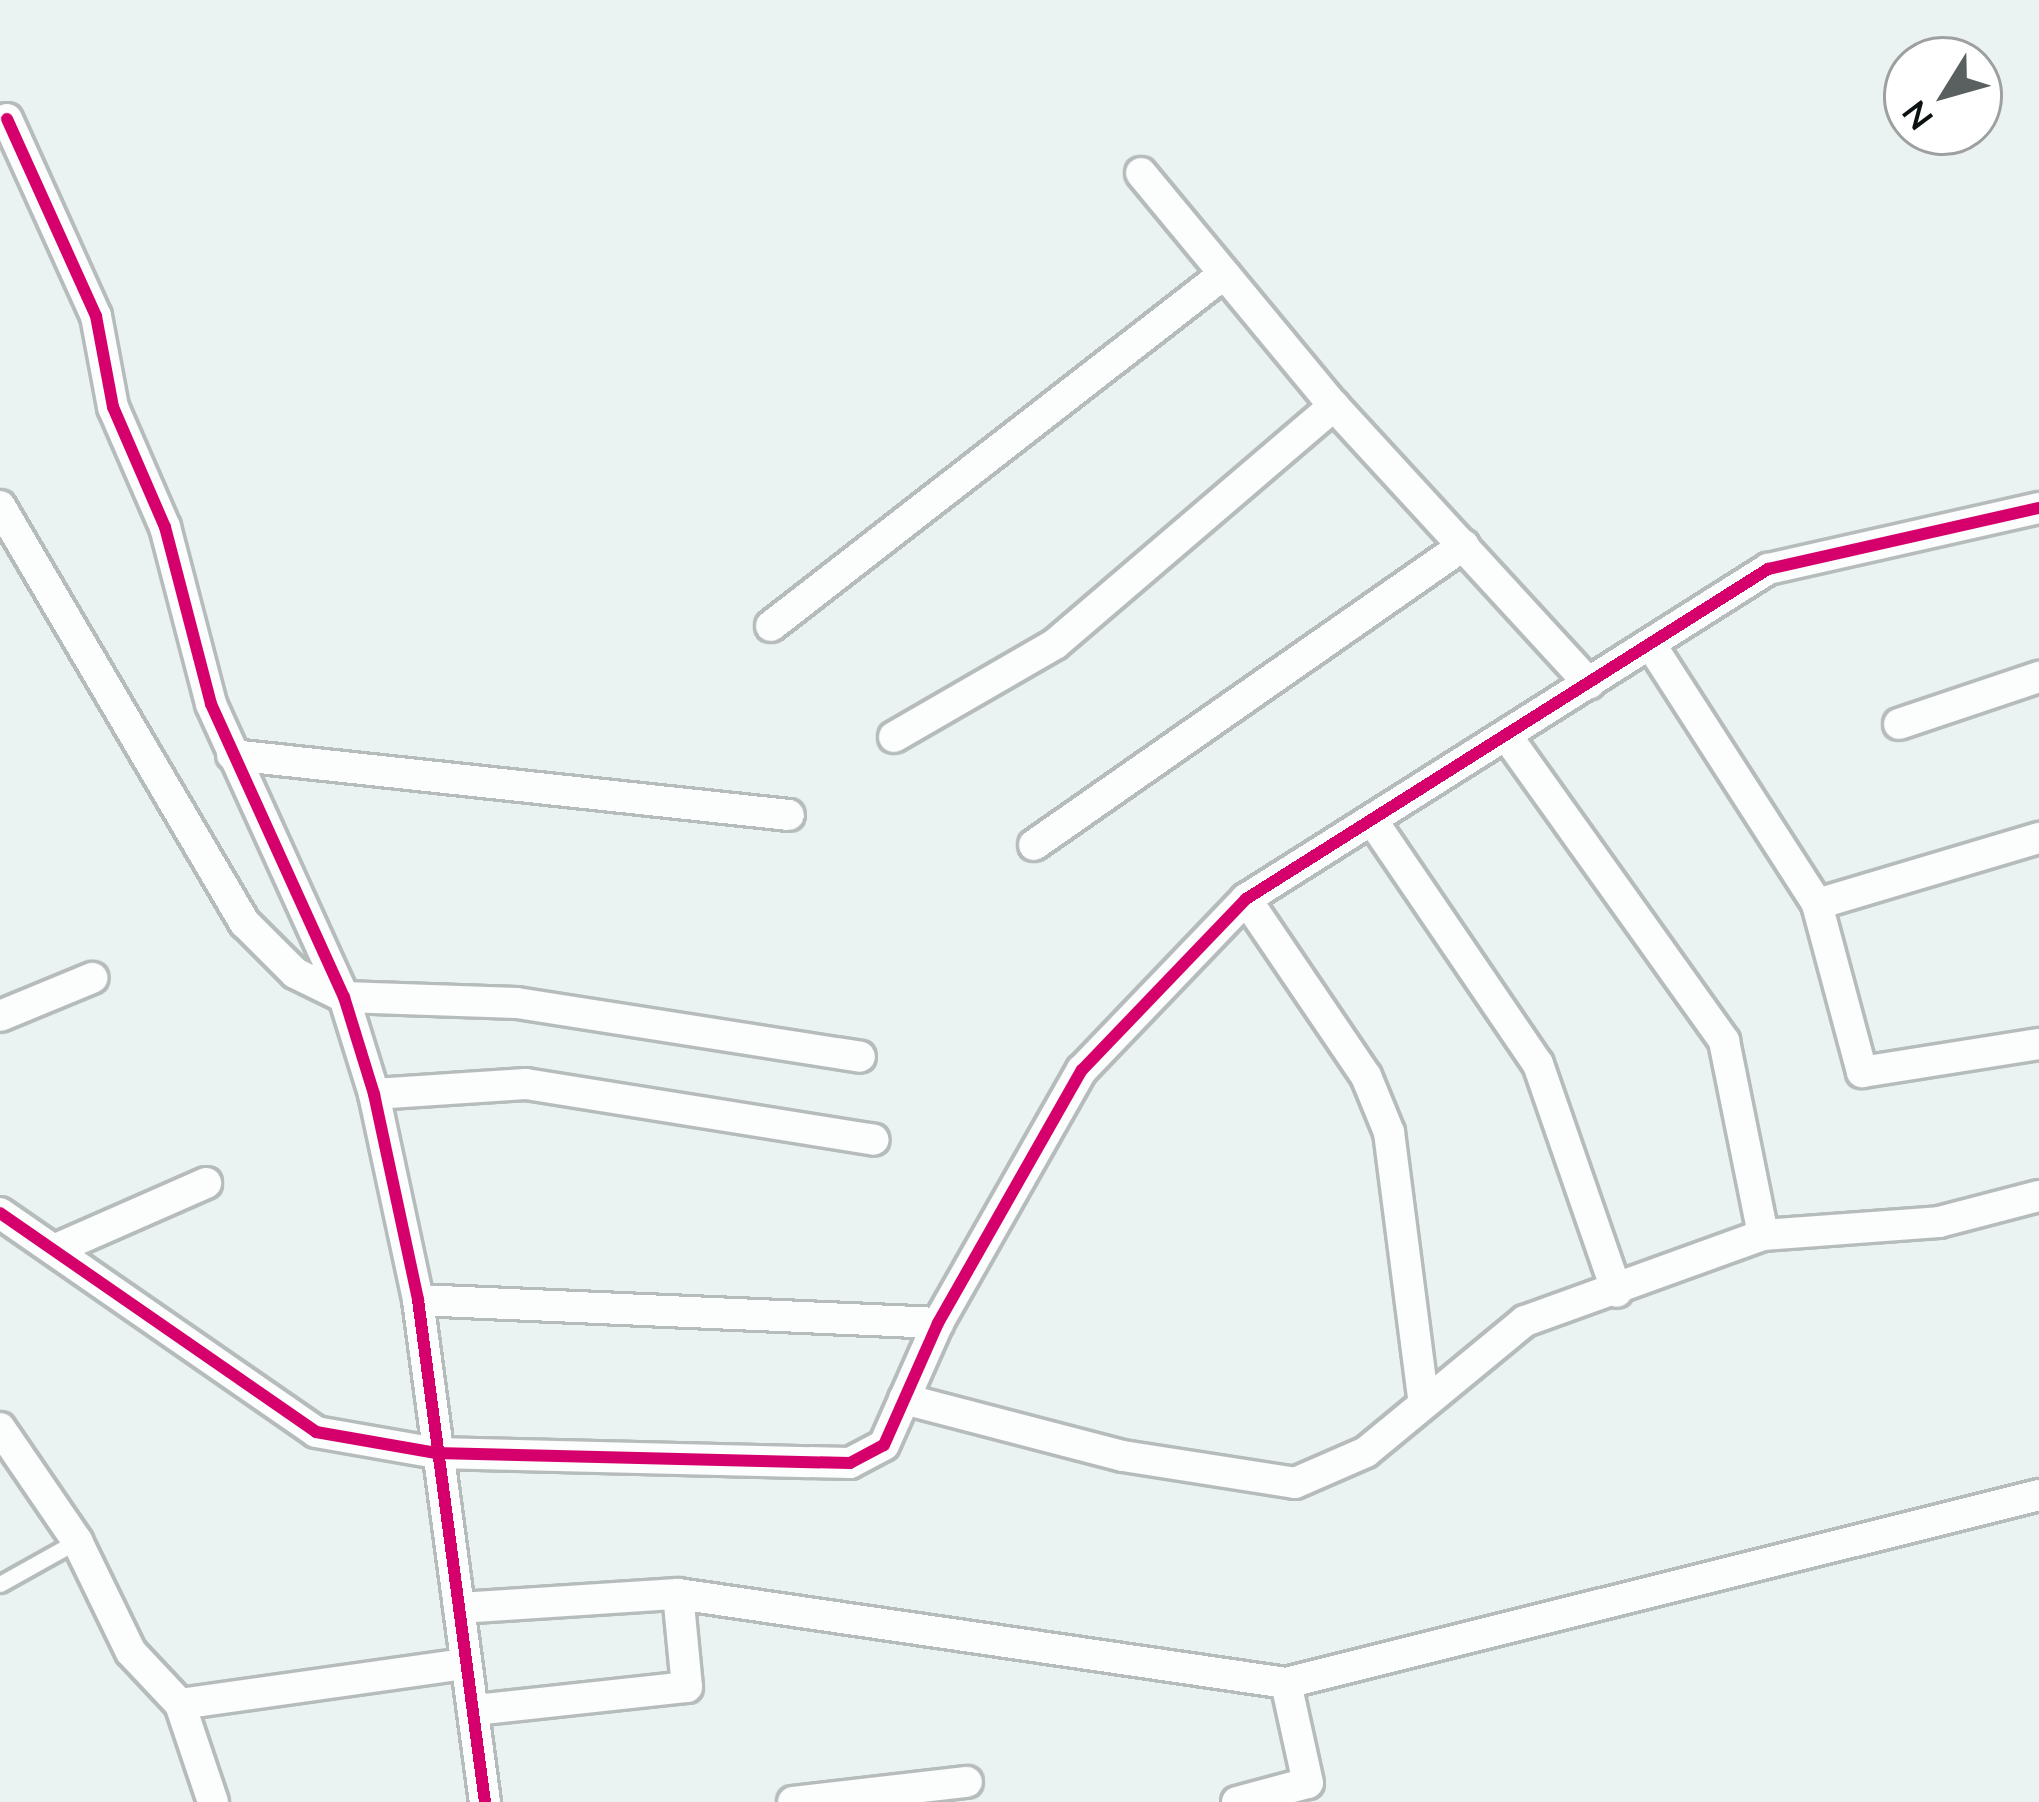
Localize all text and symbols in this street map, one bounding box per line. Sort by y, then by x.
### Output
north arrow [1883,36,2003,156]
text: N [1893,94,1940,138]

